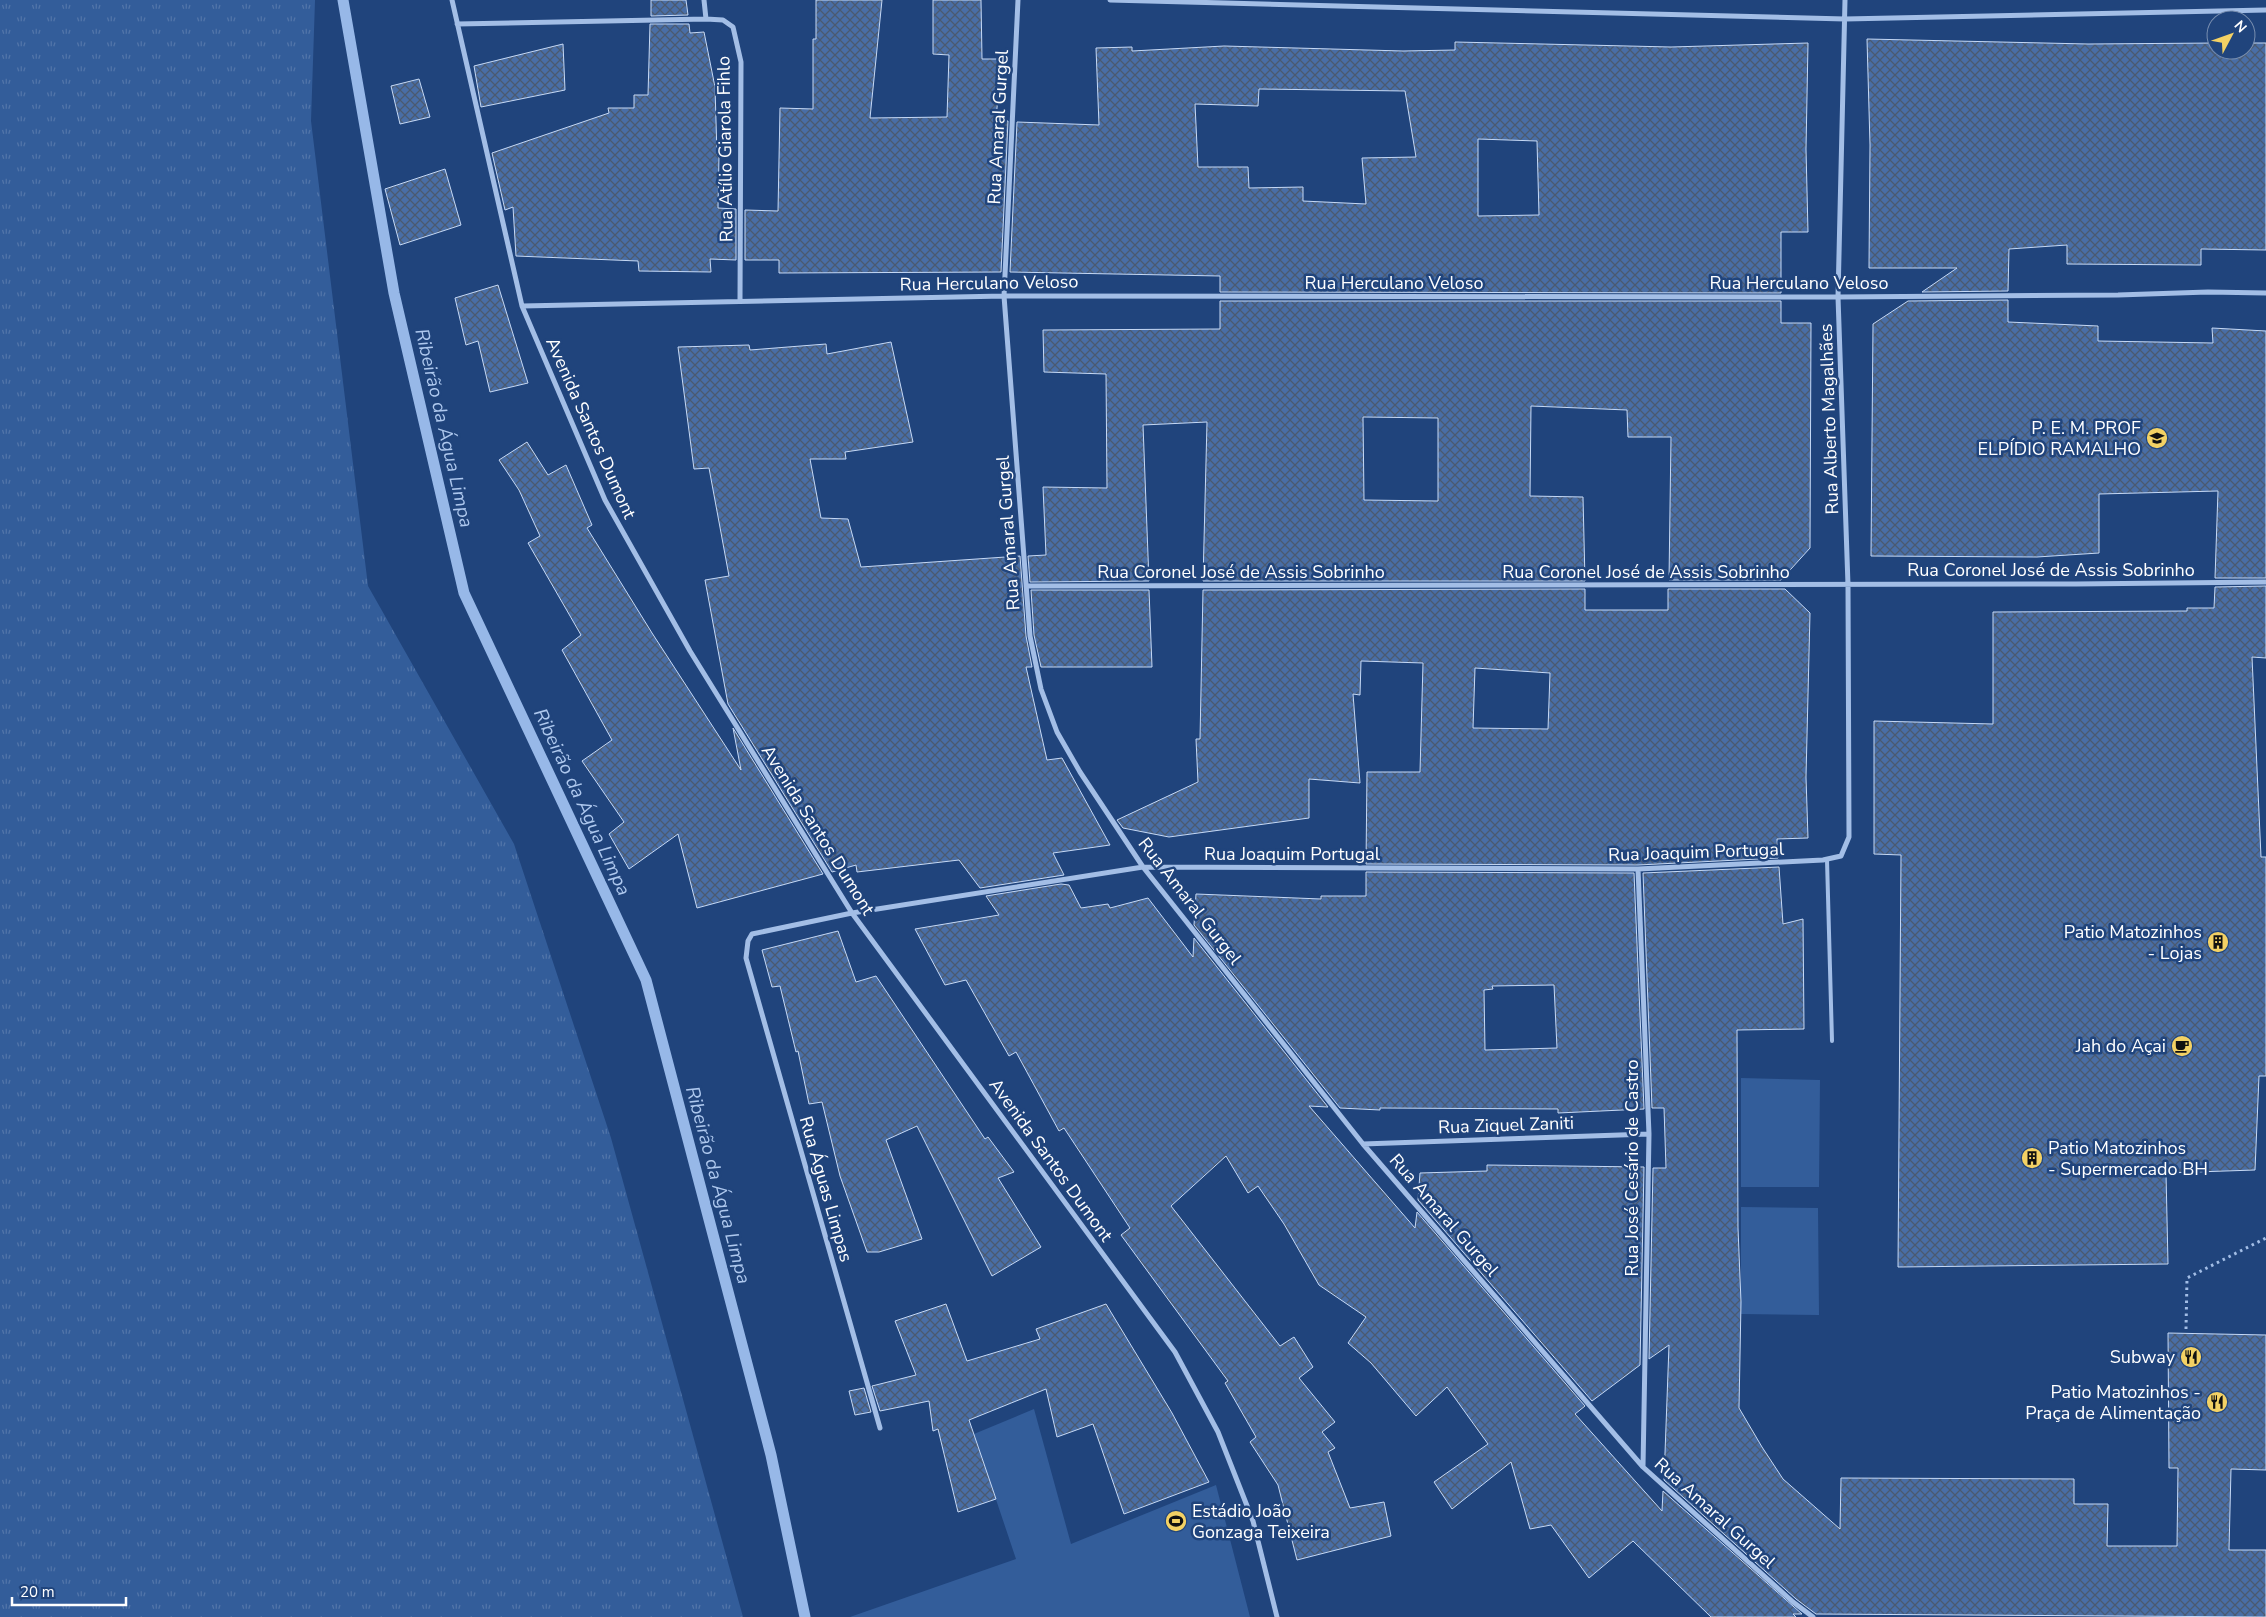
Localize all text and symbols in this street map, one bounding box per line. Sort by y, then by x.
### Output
north arrow [2206,10,2256,60]
text: N [2230,17,2251,37]
street label: Rua Amaral Gurgel [982,48,1014,205]
street label: Rua Atílio Giarola Fihlo [711,56,739,242]
street label: Rua Herculano Veloso [899,269,1079,297]
street label: Rua Herculano Veloso [1305,271,1483,295]
street label: Rua Herculano Veloso [1710,271,1888,295]
street label: Rua Alberto Magalhães [1814,323,1844,515]
water label: Ribeirão da Água Limpa [408,326,480,530]
street label: Avenida Santos Dumont [540,334,642,523]
place label: P. E. M. PROF ELPÍDIO RAMALHO [1978,416,2141,461]
school or university icon: P. E. M. PROF ELPÍDIO RAMALHO [2145,426,2169,450]
street label: Rua Amaral Gurgel [991,454,1025,611]
street label: Rua Coronel José de Assis Sobrinho [1907,558,2195,582]
street label: Rua Coronel José de Assis Sobrinho [1097,560,1385,584]
street label: Rua Coronel José de Assis Sobrinho [1502,560,1790,584]
water label: Ribeirão da Água Limpa [527,704,637,900]
street label: Avenida Santos Dumont [756,740,881,920]
street label: Rua Amaral Gurgel [1133,832,1248,970]
street label: Rua Joaquim Portugal [1608,837,1785,867]
street label: Rua Joaquim Portugal [1204,842,1381,866]
place label: Patio Matozinhos - Lojas [2064,920,2202,965]
building icon: Patio Matozinhos - Lojas [2206,930,2230,954]
place label: Jah do Açai [2075,1034,2166,1058]
cafe icon: Jah do Açai [2170,1034,2194,1058]
street label: Rua José Cesário de Castro [1620,1060,1644,1276]
street label: Avenida Santos Dumont [984,1074,1119,1247]
water label: Ribeirão da Água Limpa [679,1083,757,1287]
street label: Rua Ziquel Zaniti [1438,1111,1574,1139]
street label: Rua Águas Limpas [794,1113,858,1265]
place label: Patio Matozinhos - Supermercado BH [2048,1136,2208,1181]
building icon: Patio Matozinhos - Supermercado BH [2020,1146,2044,1170]
street label: Rua Amaral Gurgel [1384,1149,1504,1282]
place label: Subway [2110,1345,2176,1369]
restaurant icon: Subway [2179,1345,2203,1369]
place label: Patio Matozinhos - Praça de Alimentação [2025,1380,2201,1425]
restaurant icon: Patio Matozinhos - Praça de Alimentação [2205,1390,2229,1414]
street label: Rua Amaral Gurgel [1649,1452,1781,1574]
place label: Estádio João Gonzaga Teixeira [1192,1499,1330,1544]
sports icon: Estádio João Gonzaga Teixeira [1164,1509,1188,1533]
scale bar [12,1574,126,1606]
text: 20 m [20,1582,55,1602]

